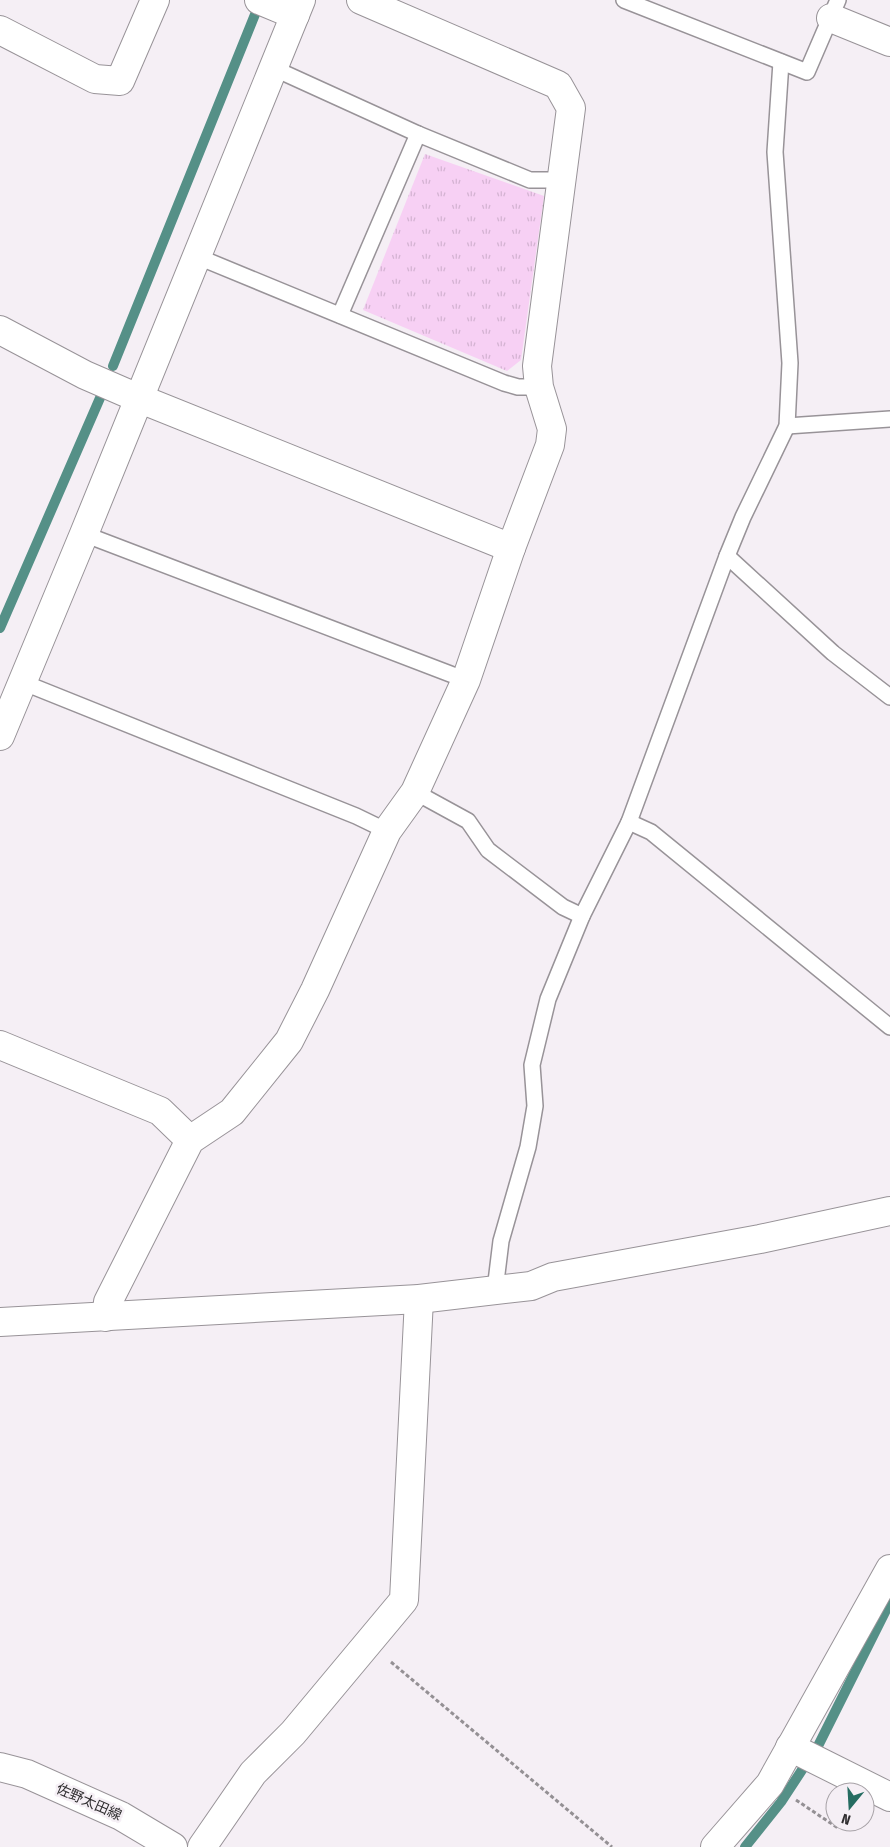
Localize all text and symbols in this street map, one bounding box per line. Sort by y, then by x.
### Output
street label: 佐野太田線 [54,1780,124,1824]
north arrow [825,1782,875,1832]
text: N [840,1810,853,1828]

